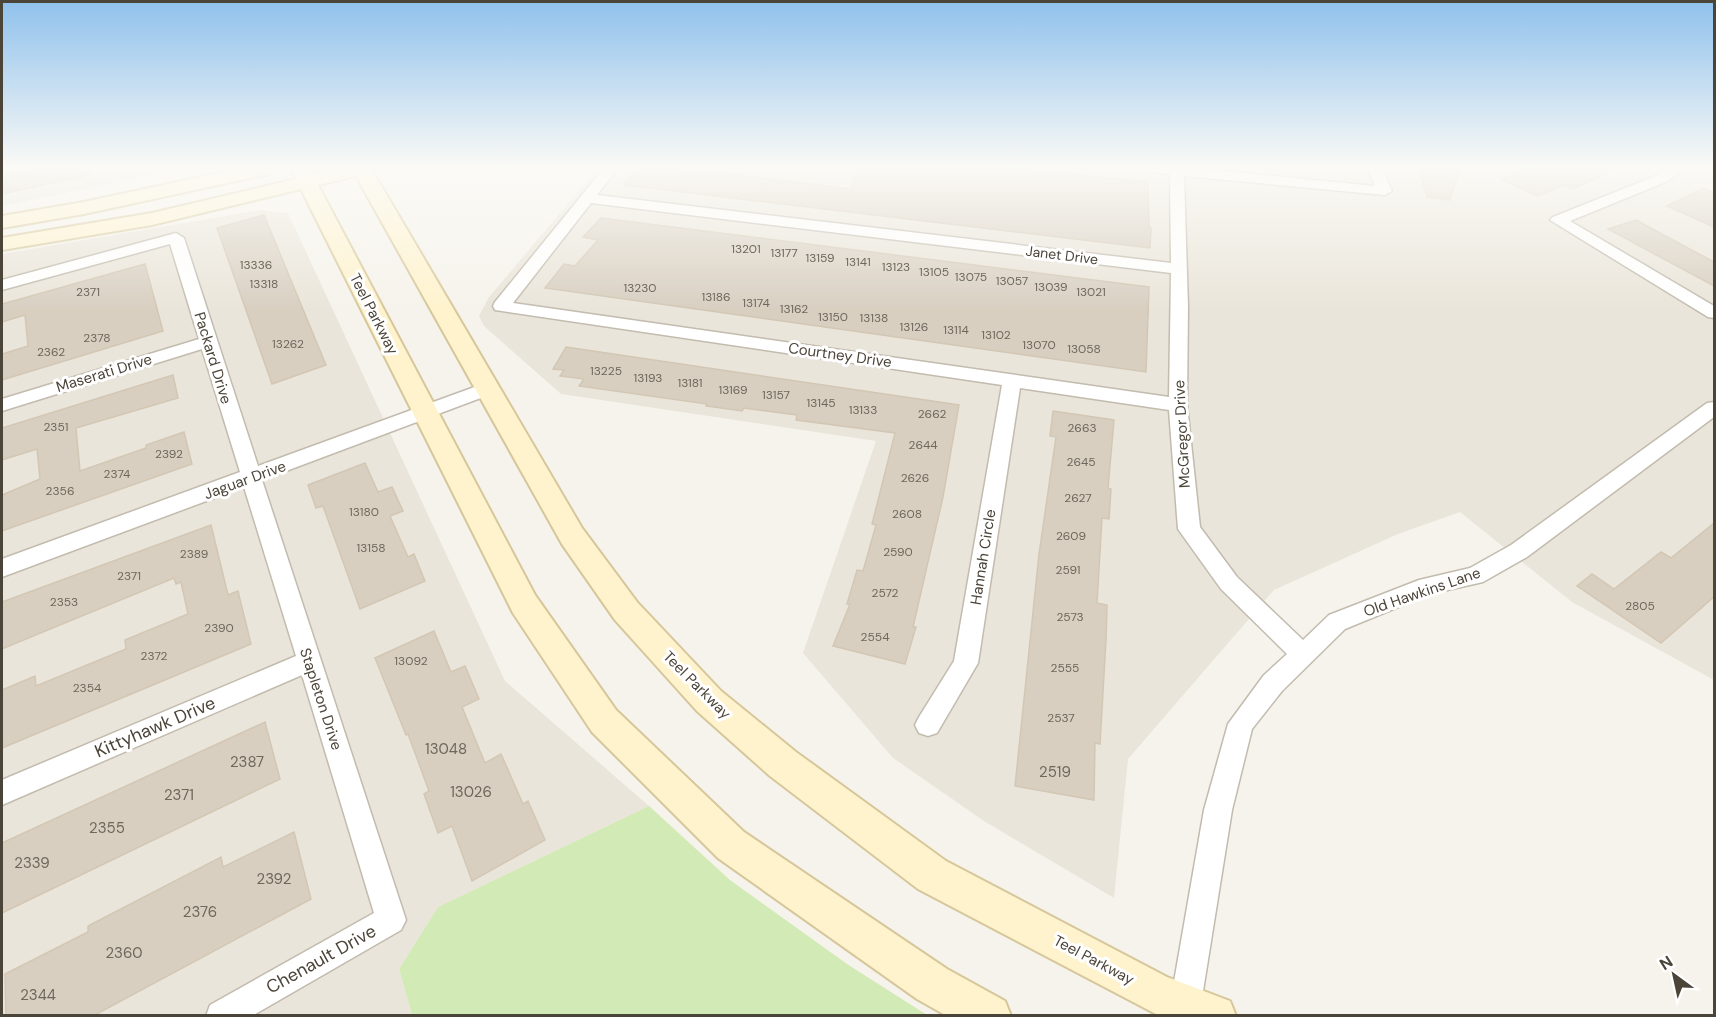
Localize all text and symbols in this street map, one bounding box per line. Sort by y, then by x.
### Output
house number: 13201 [731,241,761,257]
street label: Janet Drive [1025,242,1099,268]
house number: 13177 [770,245,798,261]
house number: 13159 [806,250,834,266]
house number: 13141 [845,254,871,270]
house number: 13336 [240,257,272,273]
house number: 13123 [882,259,910,275]
house number: 13105 [919,264,949,280]
house number: 13075 [955,269,987,285]
street label: Teel Parkway [345,270,403,359]
house number: 13057 [996,273,1028,289]
house number: 13318 [250,276,278,292]
house number: 13039 [1034,279,1068,295]
house number: 13230 [623,280,657,296]
house number: 2371 [76,284,100,300]
house number: 13021 [1076,284,1106,300]
house number: 13186 [701,289,731,305]
house number: 13174 [742,295,770,311]
house number: 13162 [780,301,808,317]
house number: 13150 [818,309,848,325]
street label: Packard Drive [190,310,236,406]
house number: 13138 [860,310,888,326]
house number: 13126 [900,319,928,335]
house number: 13114 [943,322,969,338]
house number: 13102 [981,327,1011,343]
house number: 2378 [83,330,111,346]
house number: 13262 [272,336,304,352]
house number: 13070 [1022,337,1056,353]
street label: Courtney Drive [787,338,893,372]
house number: 13058 [1067,341,1101,357]
house number: 2362 [37,344,65,360]
street label: Maserati Drive [54,349,154,397]
house number: 13225 [590,363,622,379]
house number: 13193 [634,370,662,386]
house number: 13181 [677,375,703,391]
street label: McGregor Drive [1169,379,1195,489]
house number: 13169 [718,382,748,398]
house number: 13157 [762,387,790,403]
house number: 13145 [807,395,835,411]
house number: 13133 [849,402,877,418]
house number: 2662 [918,406,946,422]
house number: 2351 [43,419,69,435]
house number: 2663 [1067,420,1097,436]
house number: 2644 [908,437,938,453]
house number: 2392 [155,446,183,462]
house number: 2645 [1066,454,1096,470]
street label: Jaguar Drive [201,456,289,504]
house number: 2374 [104,466,130,482]
house number: 2626 [901,470,929,486]
house number: 2356 [46,483,74,499]
house number: 2627 [1064,490,1092,506]
house number: 13180 [349,504,379,520]
house number: 2608 [892,506,922,522]
street label: Hannah Circle [966,508,1000,606]
house number: 2609 [1056,528,1086,544]
house number: 13158 [357,540,386,556]
house number: 2590 [883,544,913,560]
house number: 2389 [180,546,208,562]
house number: 2591 [1056,562,1080,578]
street label: Old Hawkins Lane [1361,563,1483,621]
house number: 2371 [117,568,141,584]
house number: 2572 [871,585,899,601]
house number: 2353 [50,594,78,610]
house number: 2805 [1625,598,1655,614]
house number: 2573 [1056,609,1084,625]
house number: 2390 [204,620,234,636]
house number: 2554 [861,629,889,645]
street label: Stapleton Drive [295,645,347,753]
street label: Teel Parkway [659,647,736,724]
house number: 2372 [141,648,167,664]
house number: 13092 [394,653,428,669]
house number: 2555 [1051,660,1079,676]
house number: 2354 [73,680,101,696]
street label: Kittyhawk Drive [91,691,219,763]
house number: 2537 [1047,710,1075,726]
house number: 13048 [425,739,467,759]
house number: 2387 [230,752,264,772]
house number: 2519 [1039,762,1071,782]
house number: 13026 [450,782,492,802]
house number: 2371 [164,785,194,805]
house number: 2355 [89,818,125,838]
house number: 2339 [14,853,50,873]
house number: 2392 [257,869,291,889]
house number: 2376 [183,902,217,922]
street label: Chenault Drive [262,919,380,999]
street label: Teel Parkway [1050,930,1138,990]
house number: 2360 [105,943,143,963]
north arrow [1644,945,1704,1005]
text: N [1655,951,1677,975]
house number: 2344 [20,985,56,1005]

